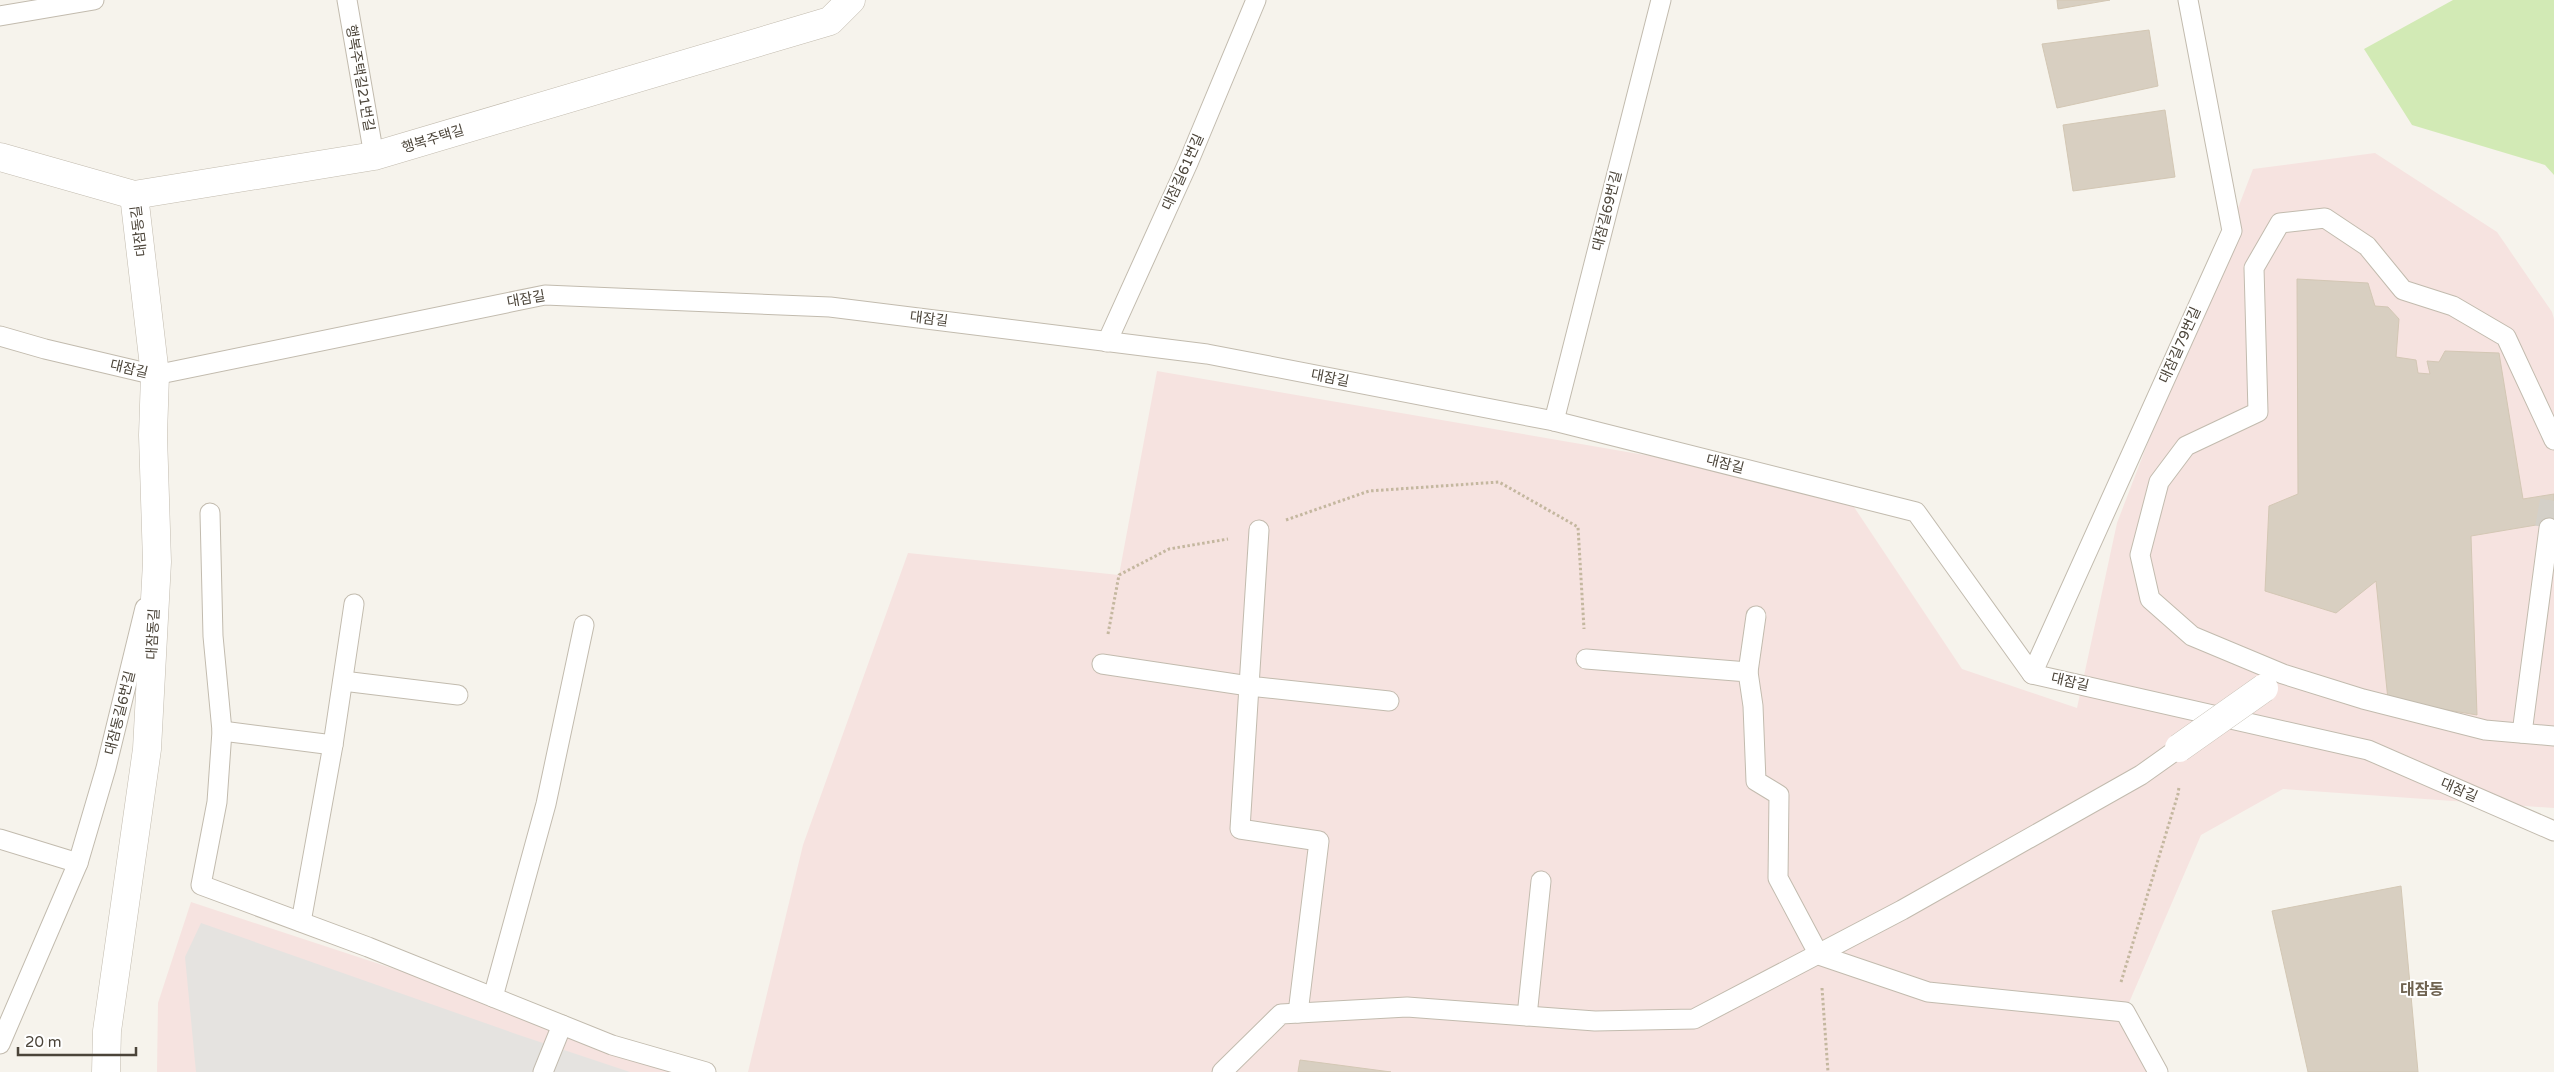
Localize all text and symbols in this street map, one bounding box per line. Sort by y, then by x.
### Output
street label: 행복주택길21번길 [342,23,378,133]
street label: 행복주택길 [400,121,466,157]
street label: 대잠길61번길 [1159,131,1207,213]
street label: 대잠길69번길 [1589,169,1625,253]
street label: 대잠동길 [127,204,151,258]
street label: 대잠길 [505,287,547,311]
street label: 대잠길79번길 [2156,304,2204,386]
street label: 대잠길 [909,308,949,330]
street label: 대잠길 [108,356,150,382]
street label: 대잠길 [1309,366,1351,390]
street label: 대잠길 [1704,451,1746,477]
street label: 대잠동길 [143,608,163,660]
street label: 대잠동길6번길 [101,669,139,757]
street label: 대잠길 [2049,669,2091,695]
street label: 대잠길 [2438,775,2480,805]
district label: 대잠동 [2400,980,2444,1000]
scale bar [18,1024,135,1056]
text: 20 m [25,1033,62,1051]

